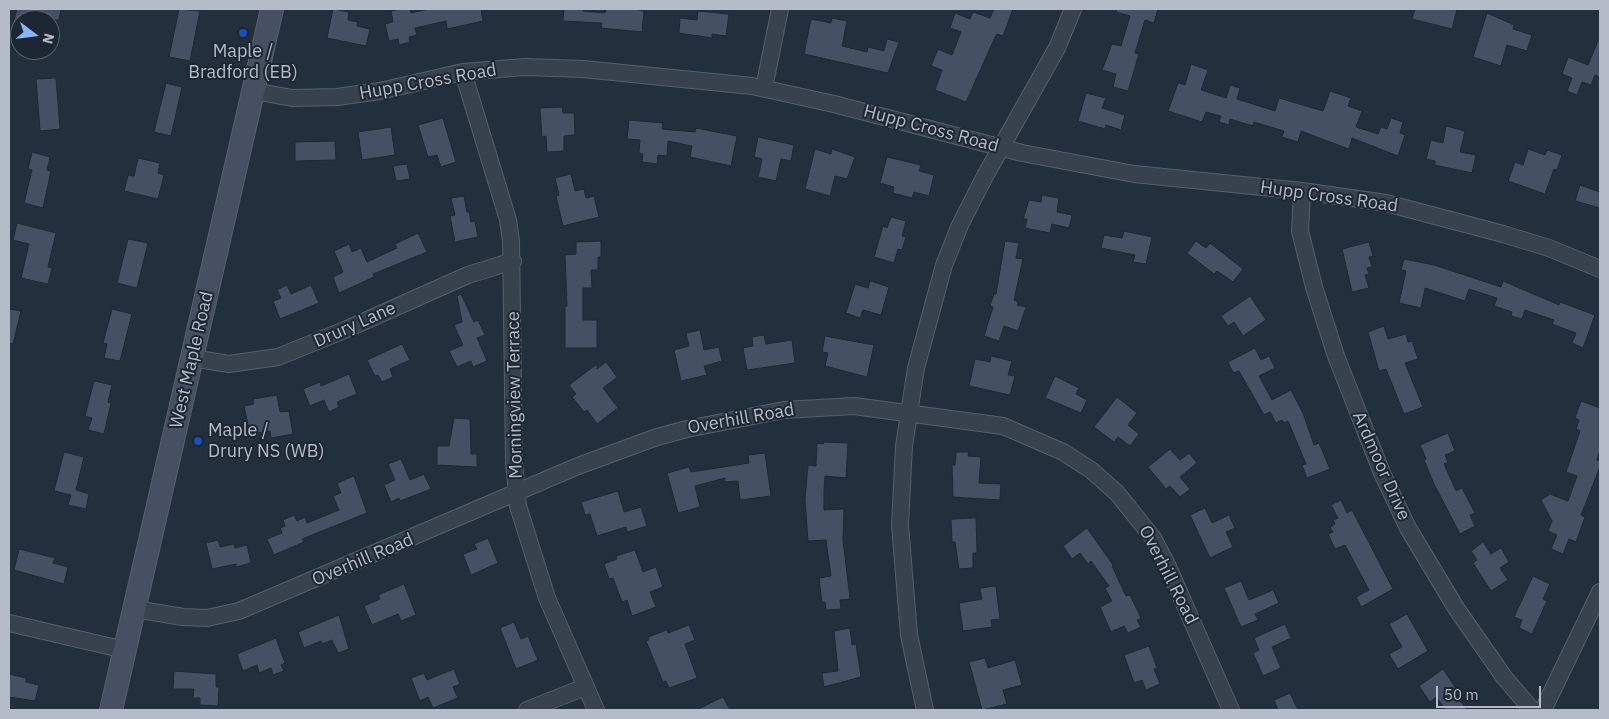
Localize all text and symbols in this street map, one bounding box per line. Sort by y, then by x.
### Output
north arrow [10,10,60,60]
marker: Maple / Bradford (EB) [237,27,249,39]
text: N [39,31,59,46]
place label: Maple / Bradford (EB) [188,41,298,84]
street label: Hupp Cross Road [358,59,498,105]
street label: Hupp Cross Road [861,101,1001,157]
street label: Hupp Cross Road [1259,177,1399,217]
street label: West Maple Road [166,289,218,431]
street label: Drury Lane [311,297,399,353]
street label: Morningview Terrace [503,311,527,479]
street label: Overhill Road [686,399,796,439]
street label: Ardmoor Drive [1347,408,1415,524]
place label: Maple / Drury NS (WB) [208,420,325,462]
marker: Maple / Drury NS (WB) [192,435,204,447]
street label: Overhill Road [1134,522,1202,628]
street label: Overhill Road [309,529,417,591]
scale bar [1439,676,1544,708]
text: 50 m [1444,685,1479,704]

